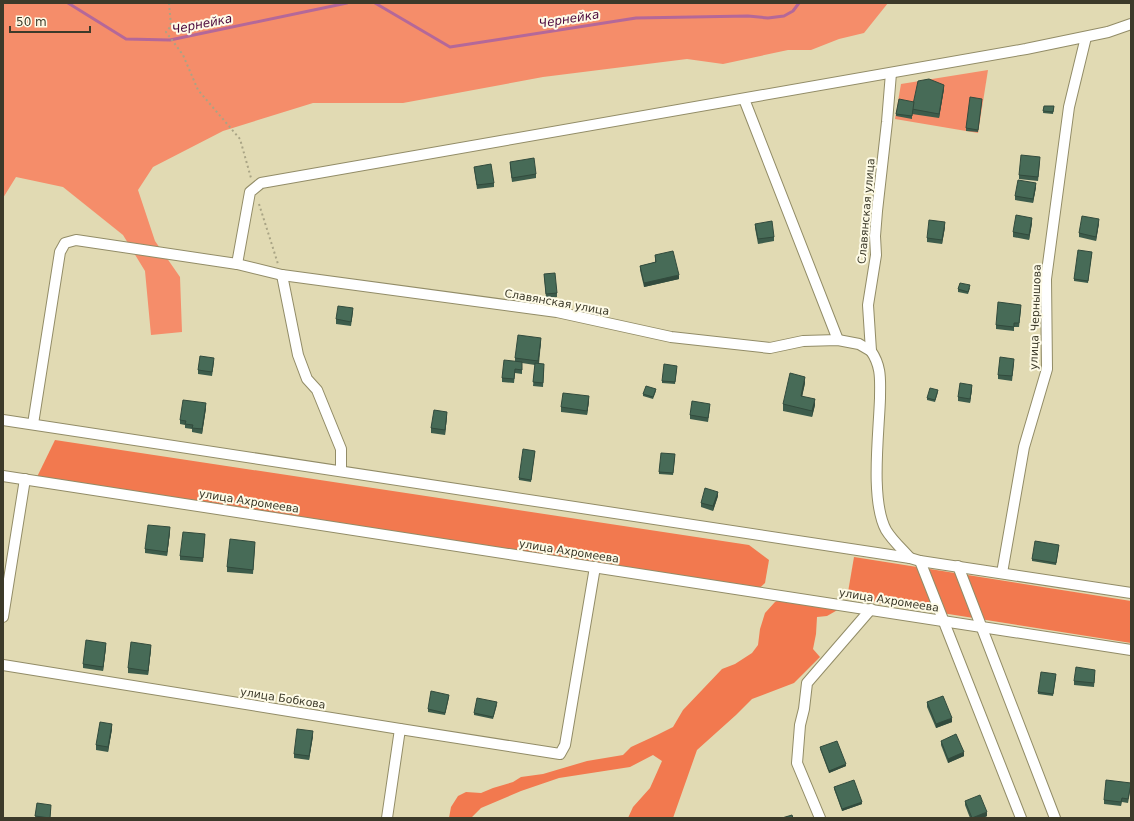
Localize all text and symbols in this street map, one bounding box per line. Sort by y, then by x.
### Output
water label: Чернейка [538,7,600,31]
scale bar [10,8,90,34]
water label: Чернейка [171,11,233,37]
text: 50 m [16,15,47,29]
street label: Славянская улица [855,158,878,265]
street label: улица Чернышова [1027,264,1044,370]
street label: Славянская улица [503,287,610,318]
street label: улица Ахромеева [198,487,300,516]
street label: улица Ахромеева [518,537,620,566]
street label: улица Ахромеева [838,586,940,615]
street label: улица Бобкова [239,685,326,712]

